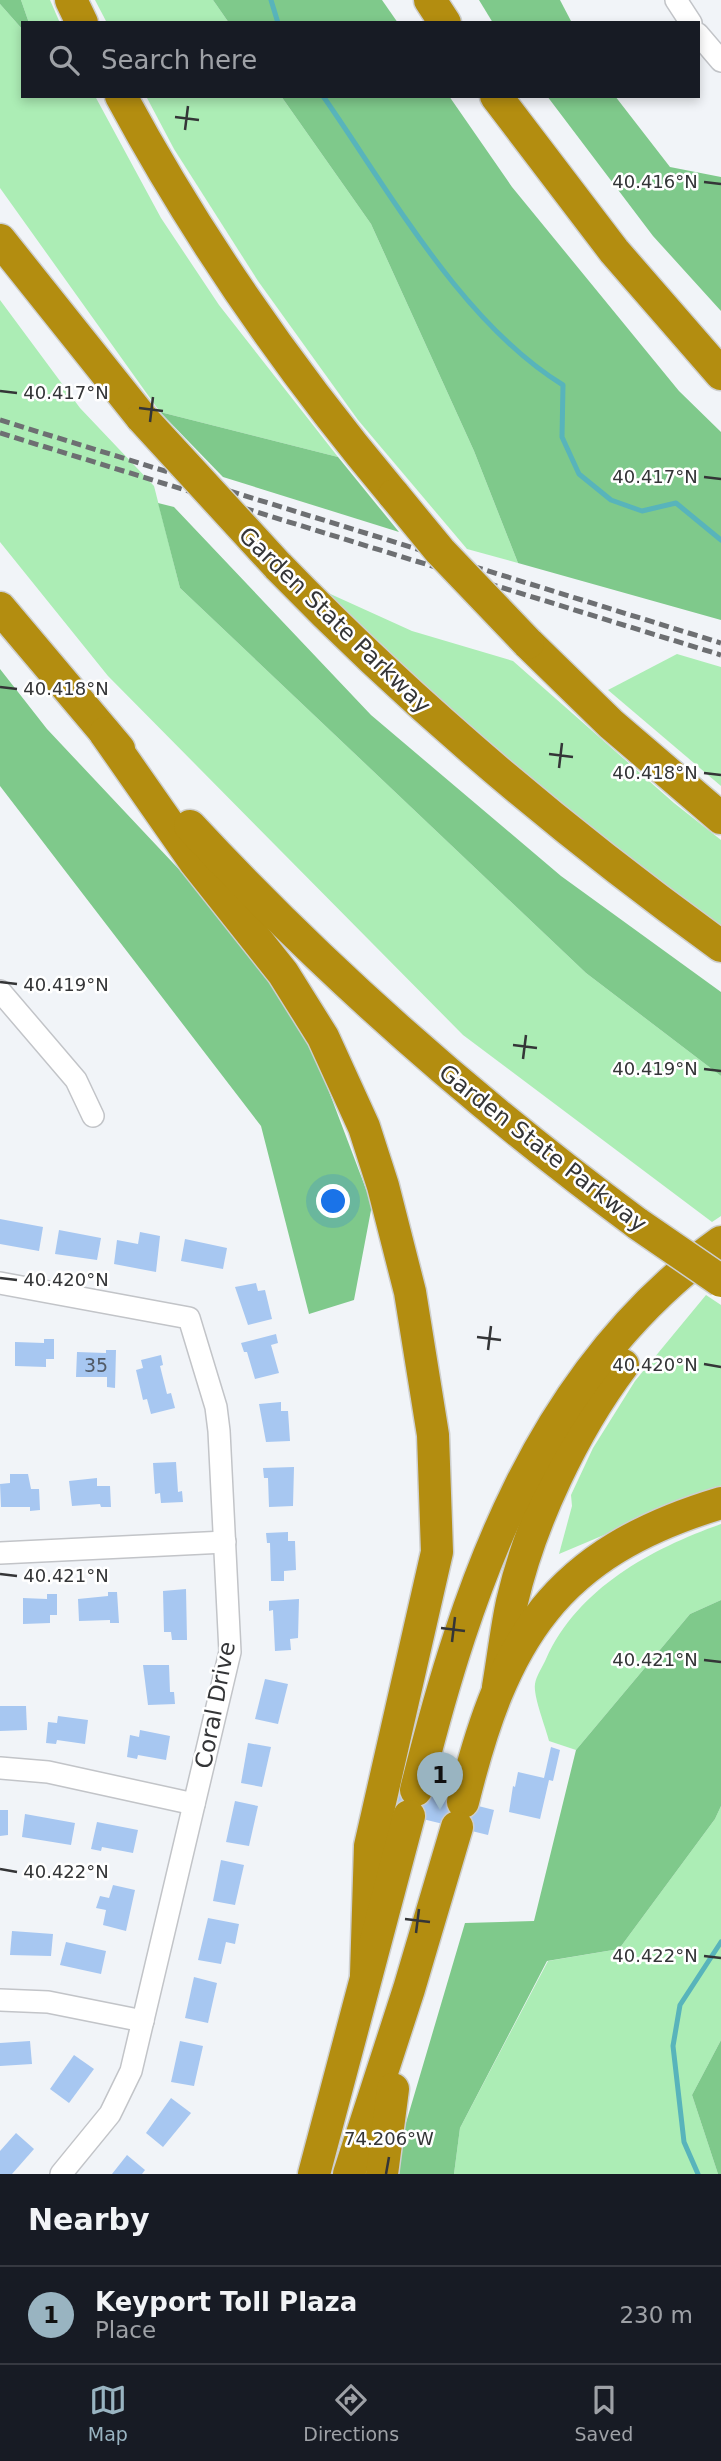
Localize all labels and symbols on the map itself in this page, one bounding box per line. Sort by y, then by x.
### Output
text: 40.416°N [612,171,698,192]
text: 40.417°N [23,382,109,403]
text: 40.417°N [612,466,698,487]
street label: Garden State Parkway [234,522,436,718]
text: 40.418°N [23,678,109,699]
text: 40.418°N [612,762,698,783]
text: 40.419°N [23,974,109,995]
text: 40.419°N [612,1058,698,1079]
street label: Garden State Parkway [434,1059,652,1237]
your location [316,1184,350,1218]
text: 40.420°N [23,1269,109,1290]
house number: 35 [84,1354,108,1376]
text: 40.420°N [612,1354,698,1375]
text: 40.421°N [23,1565,109,1586]
street label: Coral Drive [190,1639,240,1771]
text: 40.421°N [612,1649,698,1670]
pin: 1 [417,1752,463,1810]
text: 40.422°N [23,1861,109,1882]
text: 40.422°N [612,1945,698,1966]
text: 74.206°W [344,2128,434,2149]

